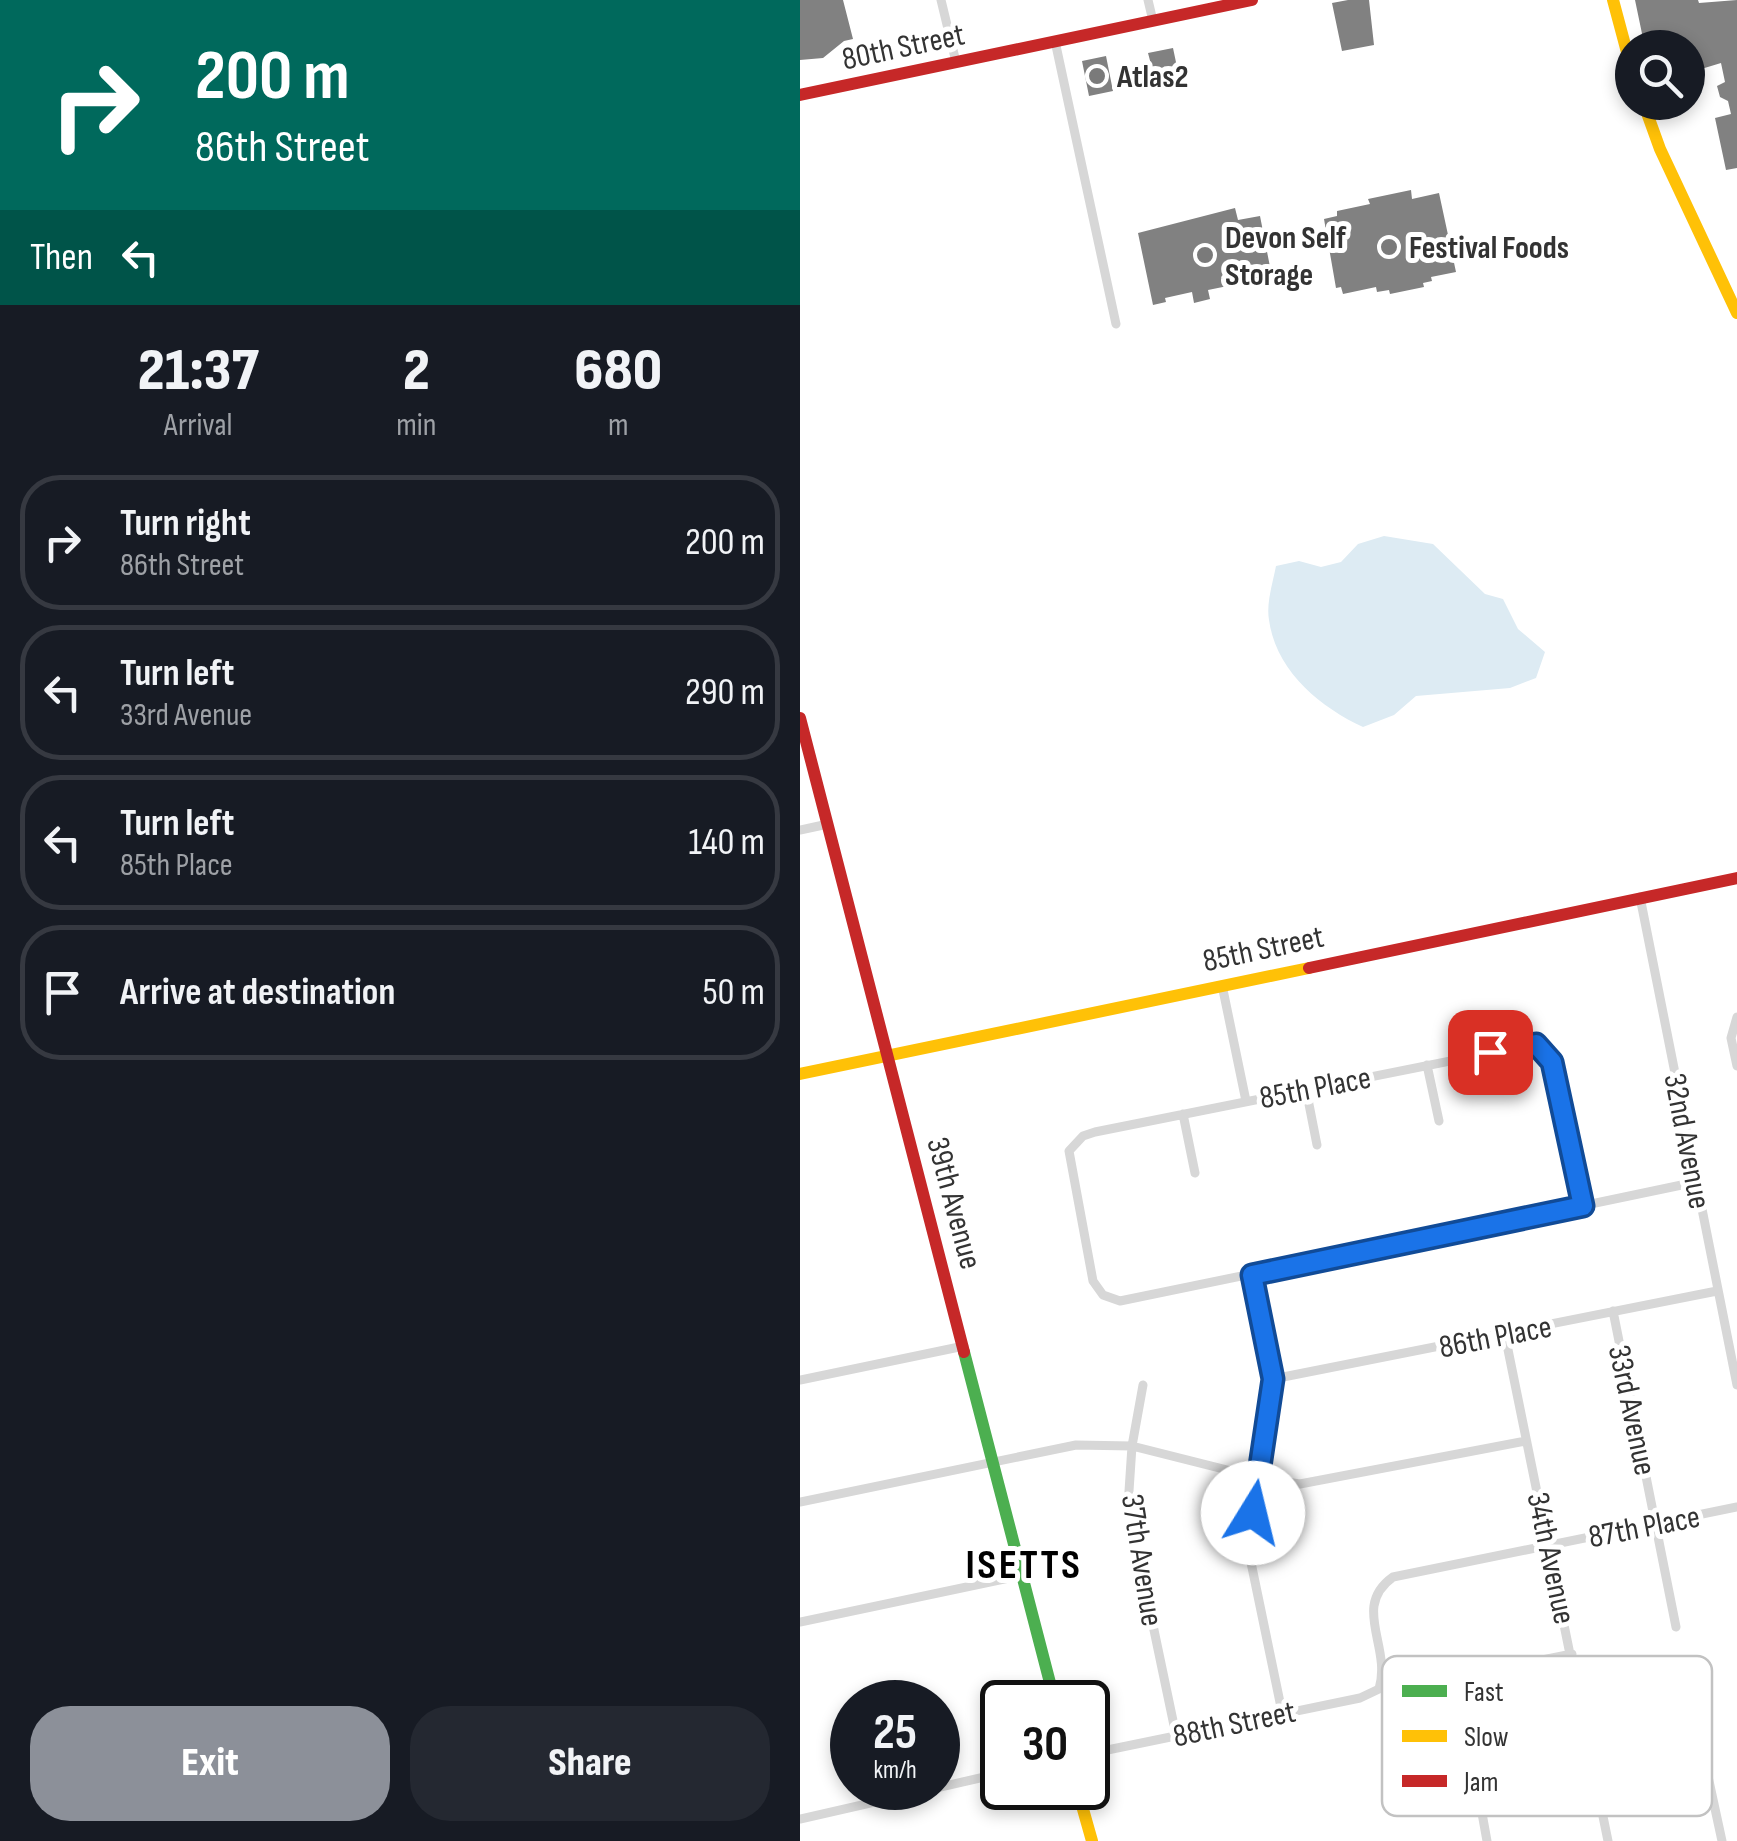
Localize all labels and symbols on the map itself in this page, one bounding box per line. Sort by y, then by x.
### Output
street label: 80th Street [838,15,968,79]
place label: Atlas2 [1116,58,1188,97]
marker: Atlas2 [1086,65,1108,87]
place label: Devon Self Storage [1225,219,1347,295]
place label: Festival Foods [1409,229,1569,268]
marker: Festival Foods [1378,236,1400,258]
marker: Devon Self Storage [1194,244,1216,266]
street label: 85th Street [1199,918,1327,981]
pin [1448,1010,1533,1095]
street label: 85th Place [1256,1059,1374,1118]
street label: 32nd Avenue [1654,1070,1719,1212]
street label: 39th Avenue [917,1133,990,1273]
street label: 86th Place [1436,1307,1555,1367]
street label: 33rd Avenue [1599,1342,1664,1479]
position arrow [1201,1461,1305,1565]
street label: 34th Avenue [1518,1489,1583,1628]
street label: 37th Avenue [1112,1491,1171,1629]
street label: 87th Place [1585,1498,1703,1557]
district label: ISETTS [966,1540,1083,1591]
legend [1382,1656,1712,1816]
text: Fast [1464,1676,1503,1709]
speed limit sign: 30 [980,1680,1110,1810]
street label: 88th Street [1170,1692,1299,1756]
text: Slow [1464,1721,1509,1754]
text: Jam [1463,1766,1499,1799]

